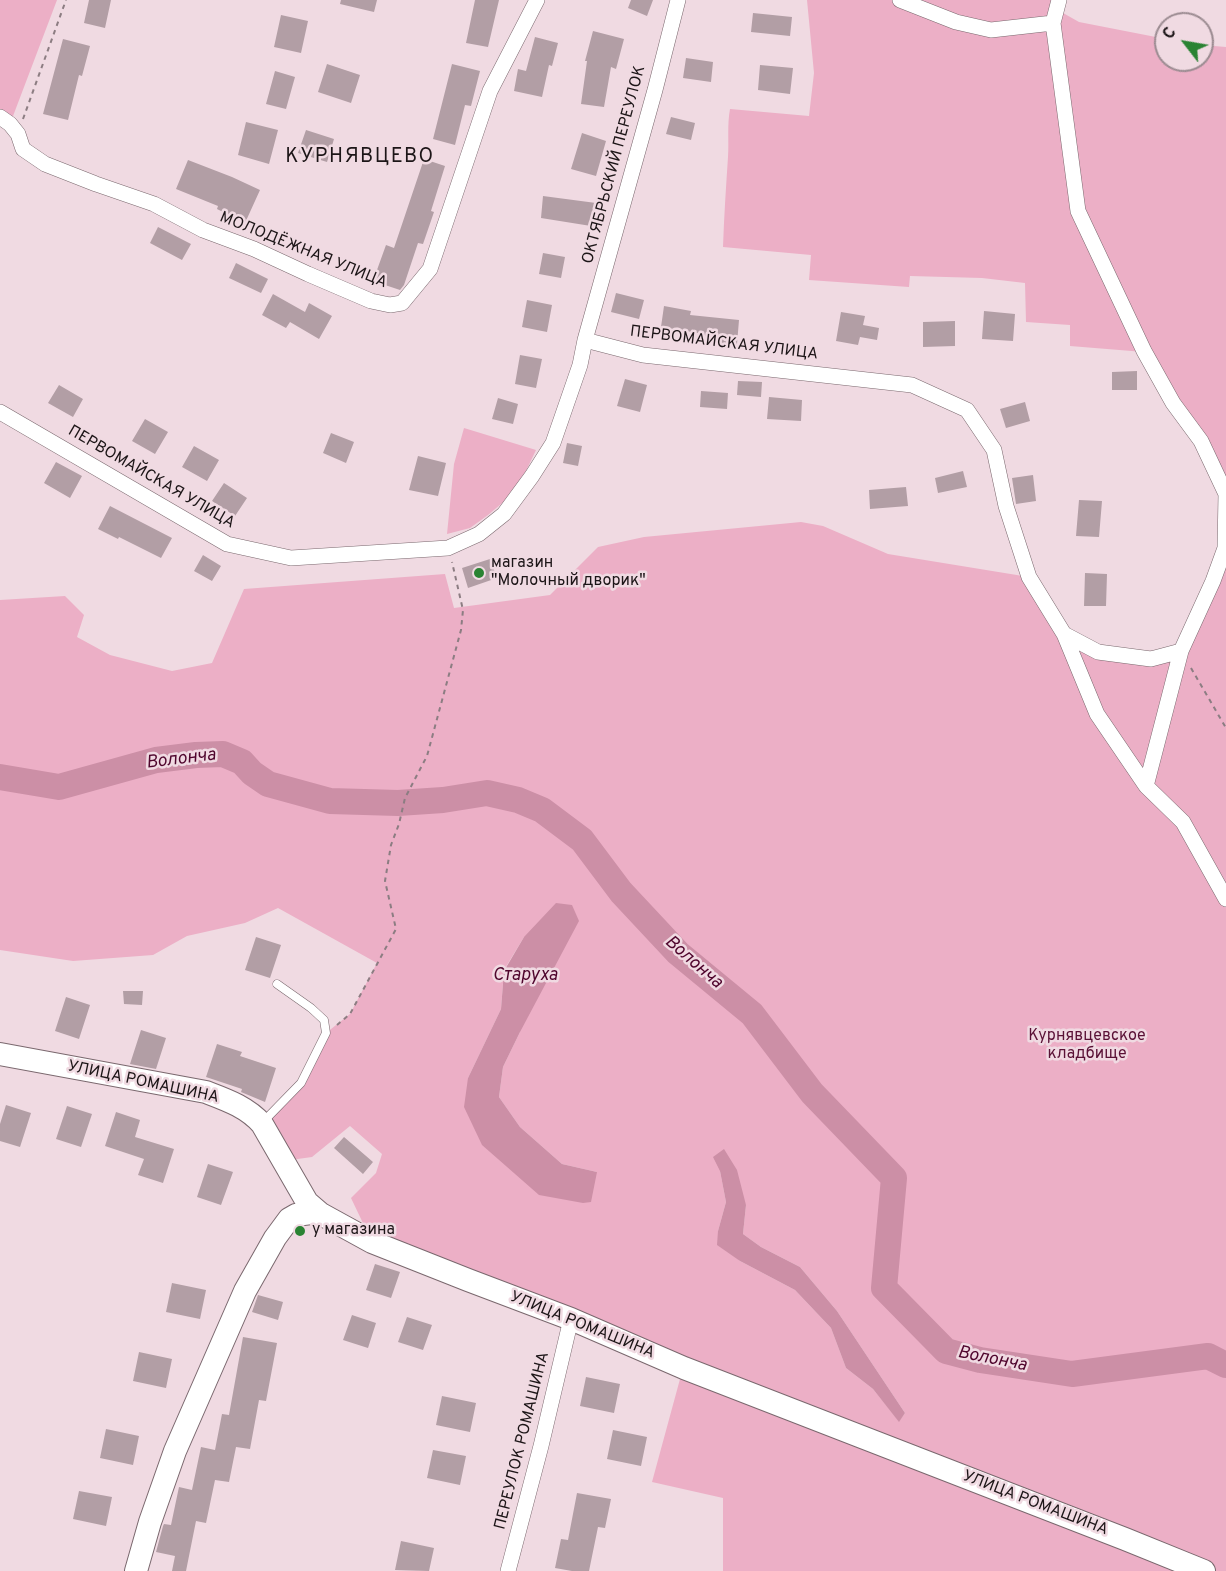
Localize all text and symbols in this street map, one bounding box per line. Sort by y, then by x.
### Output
north arrow [1154,12,1214,72]
text: С [1159,24,1181,43]
street label: ОКТЯБРЬСКИЙ ПЕРЕУЛОК [579,64,651,266]
district label: КУРНЯВЦЕВО [285,146,435,170]
street label: МОЛОДЁЖНАЯ УЛИЦА [216,209,390,293]
street label: ПЕРВОМАЙСКАЯ УЛИЦА [629,323,819,365]
street label: ПЕРВОМАЙСКАЯ УЛИЦА [64,422,238,534]
place label: магазин "Молочный дворик" [491,554,646,592]
marker: магазин "Молочный дворик" [472,566,486,580]
water label: Волонча [145,745,217,775]
water label: Волонча [659,932,727,994]
water label: Старуха [492,965,558,987]
park label: Курнявцевское кладбище [1028,1027,1146,1065]
street label: УЛИЦА РОМАШИНА [66,1058,220,1108]
place label: у магазина [312,1221,395,1241]
marker: у магазина [293,1224,307,1238]
street label: УЛИЦА РОМАШИНА [507,1288,657,1364]
water label: Волонча [956,1343,1028,1377]
street label: ПЕРЕУЛОК РОМАШИНА [492,1350,554,1532]
street label: УЛИЦА РОМАШИНА [960,1467,1110,1541]

